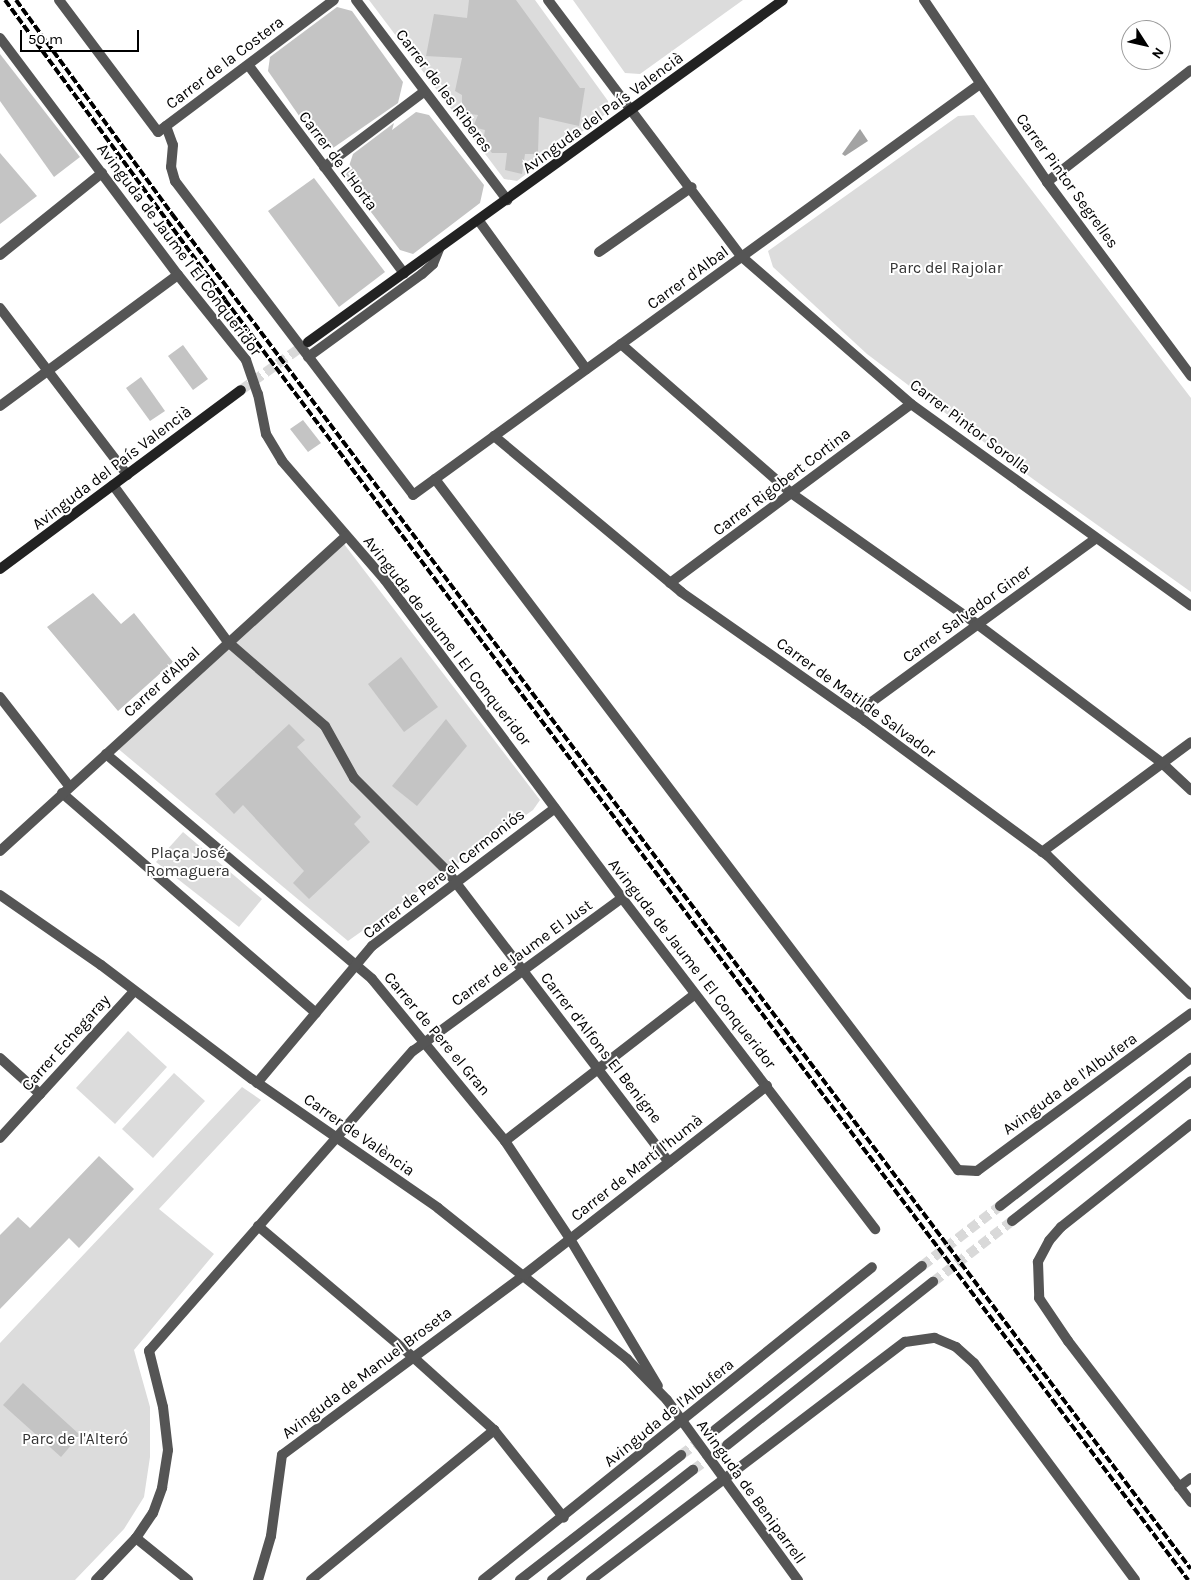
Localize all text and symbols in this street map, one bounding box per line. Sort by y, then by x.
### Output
street label: Carrer de la Costera [162,12,288,114]
scale bar [22,20,141,52]
north arrow [1121,20,1171,70]
street label: Carrer de les Riberes [391,26,497,156]
text: 50 m [28,30,63,48]
text: N [1148,44,1168,62]
street label: Avinguda del País Valencià [519,48,687,178]
street label: Carrer de L'Horta [294,108,382,214]
street label: Carrer Pintor Segrelles [1012,110,1122,252]
street label: Avinguda de Jaume I El Conqueridor [93,140,265,360]
street label: Carrer d'Albal [643,242,733,314]
park label: Parc del Rajolar [890,258,1002,278]
street label: Carrer Pintor Sorolla [906,375,1034,479]
street label: Avinguda del País Valencià [29,402,195,534]
street label: Carrer Rigobert Cortina [709,424,855,540]
street label: Avinguda de Jaume I El Conqueridor [359,532,535,750]
street label: Carrer Salvador Giner [899,561,1035,667]
street label: Carrer de Matilde Salvador [773,634,939,762]
street label: Carrer d'Albal [120,643,204,721]
street label: Carrer de Pere el Cermoniós [359,805,529,943]
park label: Plaça José Romaguera [146,843,230,881]
street label: Avinguda de Jaume I El Conqueridor [604,855,780,1073]
street label: Carrer de Jaume El Just [448,895,596,1011]
street label: Carrer de Pere el Gran [380,968,494,1100]
street label: Carrer d'Alfons El Benigne [536,969,666,1127]
street label: Carrer Echegaray [18,991,114,1095]
street label: Avinguda de l'Albufera [999,1029,1141,1139]
street label: Carrer de València [300,1090,418,1180]
street label: Carrer de Martí l'humà [567,1111,707,1225]
street label: Avinguda de Manuel Broseta [278,1303,456,1443]
street label: Avinguda de l'Albufera [600,1355,738,1471]
street label: Avinguda de Beniparrell [692,1416,810,1568]
park label: Parc de l'Alteró [22,1429,128,1449]

